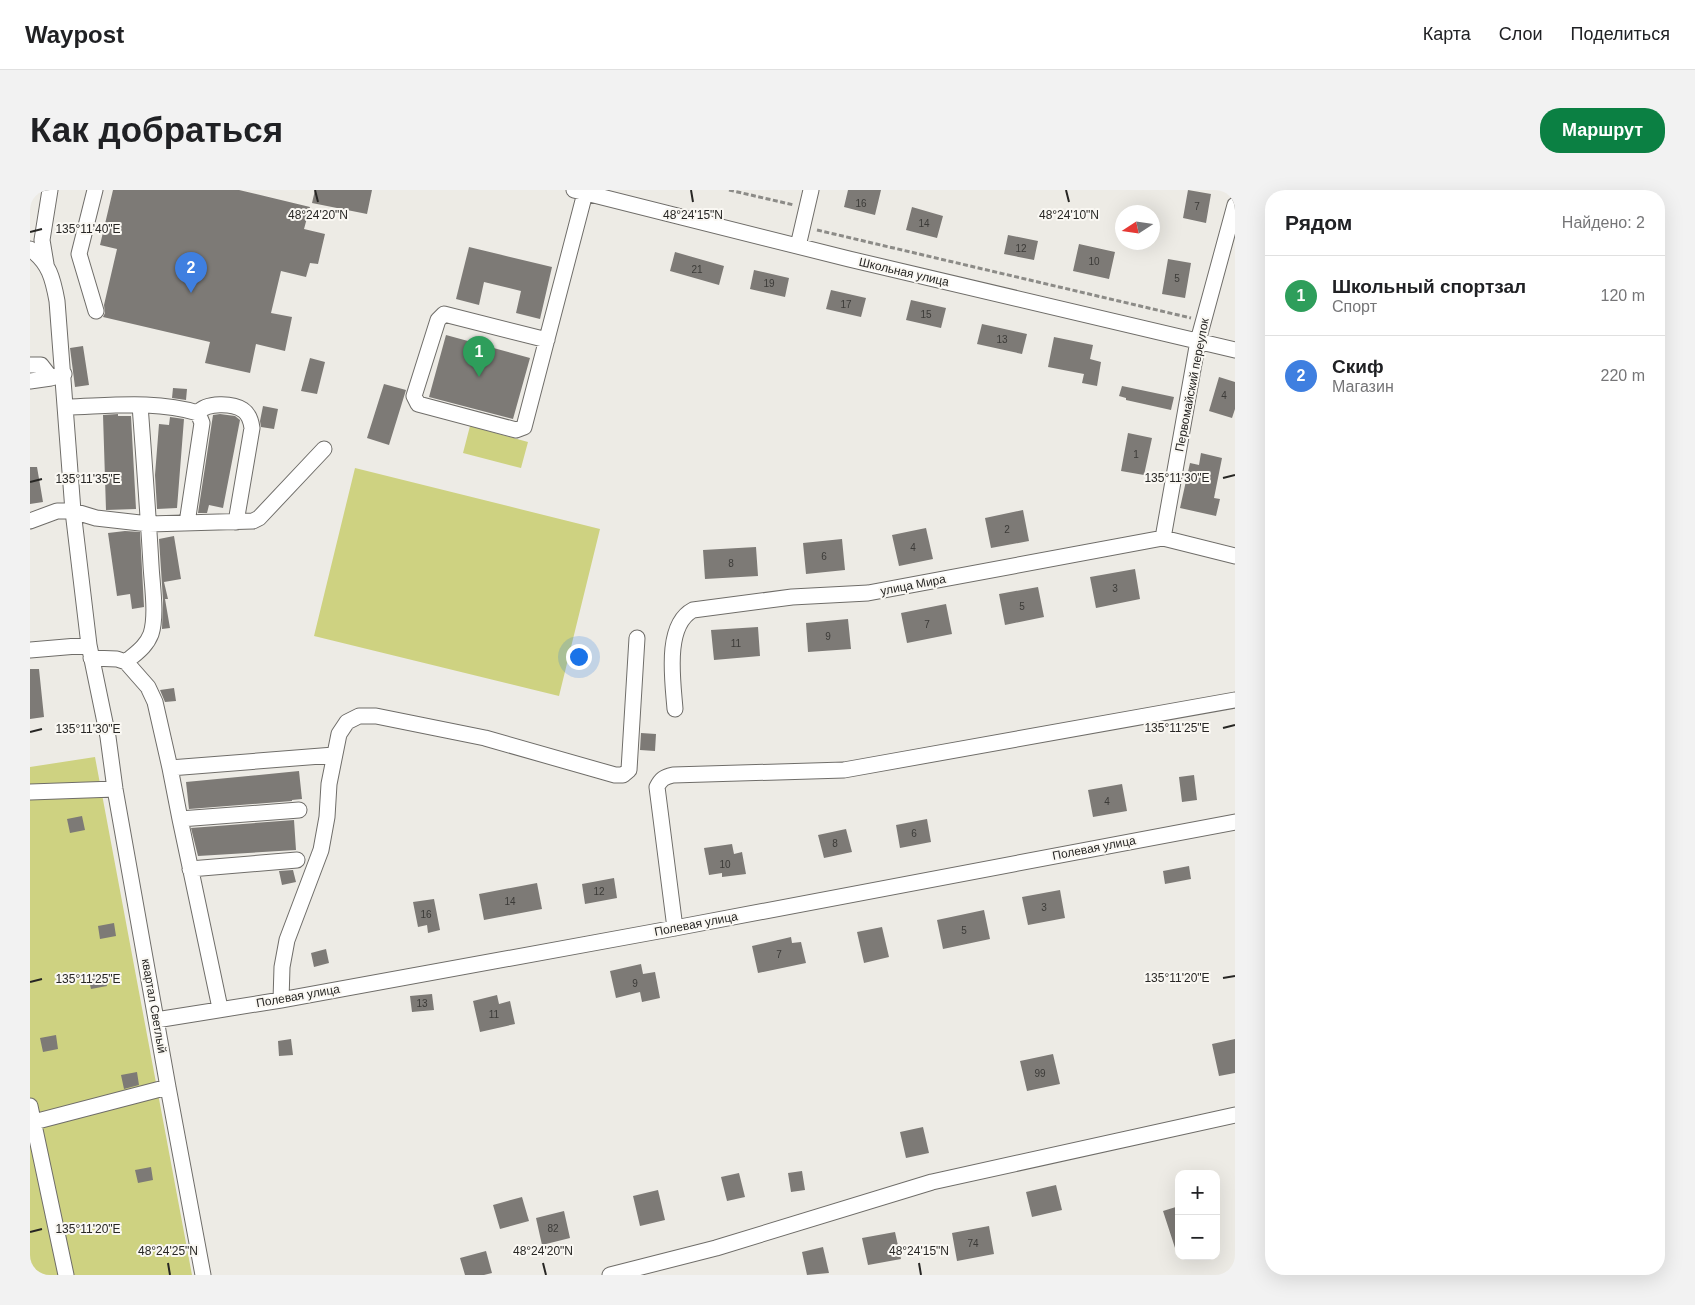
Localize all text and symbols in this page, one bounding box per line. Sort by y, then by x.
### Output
text: Waypost [25,21,124,48]
text: Карта [1423,24,1471,44]
text: Слои [1499,24,1543,44]
text: Поделиться [1571,24,1670,44]
button: Маршрут [1540,108,1665,153]
text: Как добраться [30,110,283,149]
house number: 16 [855,198,867,209]
house number: 7 [1194,201,1200,212]
north arrow [1115,205,1160,250]
text: 48°24'20"N [288,208,348,222]
text: 48°24'15"N [663,208,723,222]
text: 48°24'10"N [1039,208,1099,222]
text: Рядом [1285,211,1352,234]
text: Найдено: 2 [1562,214,1645,231]
house number: 14 [918,218,930,229]
text: 135°11'40"E [55,222,121,236]
house number: 12 [1015,243,1027,254]
pin: 2 [175,252,207,293]
street label: Школьная улица [858,255,951,289]
house number: 10 [1088,256,1100,267]
house number: 21 [691,264,703,275]
house number: 5 [1174,273,1180,284]
text: Школьный спортзал [1332,276,1526,297]
house number: 19 [763,278,775,289]
text: 1 [1297,287,1305,304]
text: 120 m [1601,287,1645,304]
text: Спорт [1332,298,1377,315]
house number: 17 [840,299,852,310]
house number: 15 [920,309,932,320]
street label: Первомайский переулок [1172,316,1212,453]
house number: 13 [996,334,1008,345]
pin: 1 [463,336,495,377]
text: Скиф [1332,356,1384,377]
text: 2 [1297,367,1305,384]
text: 220 m [1601,367,1645,384]
text: Магазин [1332,378,1394,395]
house number: 4 [1221,390,1227,401]
house number: 1 [1133,449,1139,460]
text: 135°11'30"E [1144,471,1210,485]
text: 135°11'35"E [55,472,121,486]
house number: 2 [1004,524,1010,535]
house number: 4 [910,542,916,553]
house number: 6 [821,551,827,562]
house number: 8 [728,558,734,569]
street label: улица Мира [879,572,947,598]
house number: 3 [1112,583,1118,594]
house number: 5 [1019,601,1025,612]
house number: 7 [924,619,930,630]
house number: 9 [825,631,831,642]
house number: 11 [731,638,742,649]
your location [566,644,592,670]
text: 135°11'25"E [1144,721,1210,735]
text: 135°11'30"E [55,722,121,736]
house number: 4 [1104,796,1110,807]
house number: 6 [911,828,917,839]
street label: Полевая улица [1051,833,1137,863]
house number: 8 [832,838,838,849]
house number: 10 [719,859,731,870]
house number: 12 [593,886,605,897]
house number: 14 [504,896,516,907]
house number: 3 [1041,902,1047,913]
house number: 16 [420,909,432,920]
street label: Полевая улица [653,909,739,939]
house number: 5 [961,925,967,936]
house number: 7 [776,949,782,960]
street label: квартал Светлый [139,958,169,1054]
text: 135°11'20"E [1144,971,1210,985]
text: 135°11'25"E [55,972,121,986]
house number: 9 [632,978,638,989]
street label: Полевая улица [255,982,341,1010]
house number: 13 [416,998,428,1009]
house number: 11 [489,1009,500,1020]
house number: 99 [1034,1068,1046,1079]
map controls [1175,1170,1220,1260]
button: + [1175,1170,1220,1215]
button: − [1175,1215,1220,1260]
text: 135°11'20"E [55,1222,121,1236]
house number: 82 [547,1223,559,1234]
house number: 74 [967,1238,979,1249]
text: 48°24'25"N [138,1244,198,1258]
text: 48°24'20"N [513,1244,573,1258]
text: 48°24'15"N [889,1244,949,1258]

